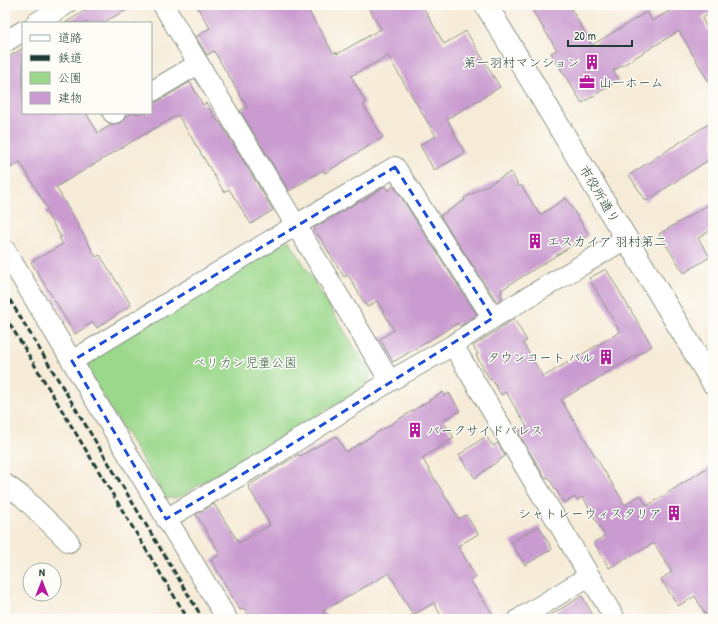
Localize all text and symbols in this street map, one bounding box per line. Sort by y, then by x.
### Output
legend [22,22,152,114]
scale bar [568,22,632,48]
text: 20 m [574,27,596,44]
text: 道路 [58,29,82,46]
text: 鉄道 [58,49,82,66]
place label: 第一羽村マンション [464,53,580,71]
building icon: 第一羽村マンション [583,53,601,71]
text: 公園 [58,69,82,86]
office icon: 山一ホーム [578,73,596,91]
place label: 山一ホーム [599,73,663,91]
text: 建物 [58,89,82,106]
street label: 市役所通り [576,162,624,226]
building icon: エスカイア 羽村第二 [526,232,544,250]
place label: エスカイア 羽村第二 [547,232,667,250]
place label: タウンコート パル [487,348,594,366]
building icon: タウンコート パル [597,348,615,366]
park label: ペリカン児童公園 [193,353,297,371]
building icon: パークサイドパレス [406,421,424,439]
place label: パークサイドパレス [427,421,543,439]
place label: シャトレーウィスタリア [518,504,662,522]
building icon: シャトレーウィスタリア [665,504,683,522]
north arrow [22,562,62,602]
text: N [39,565,45,579]

